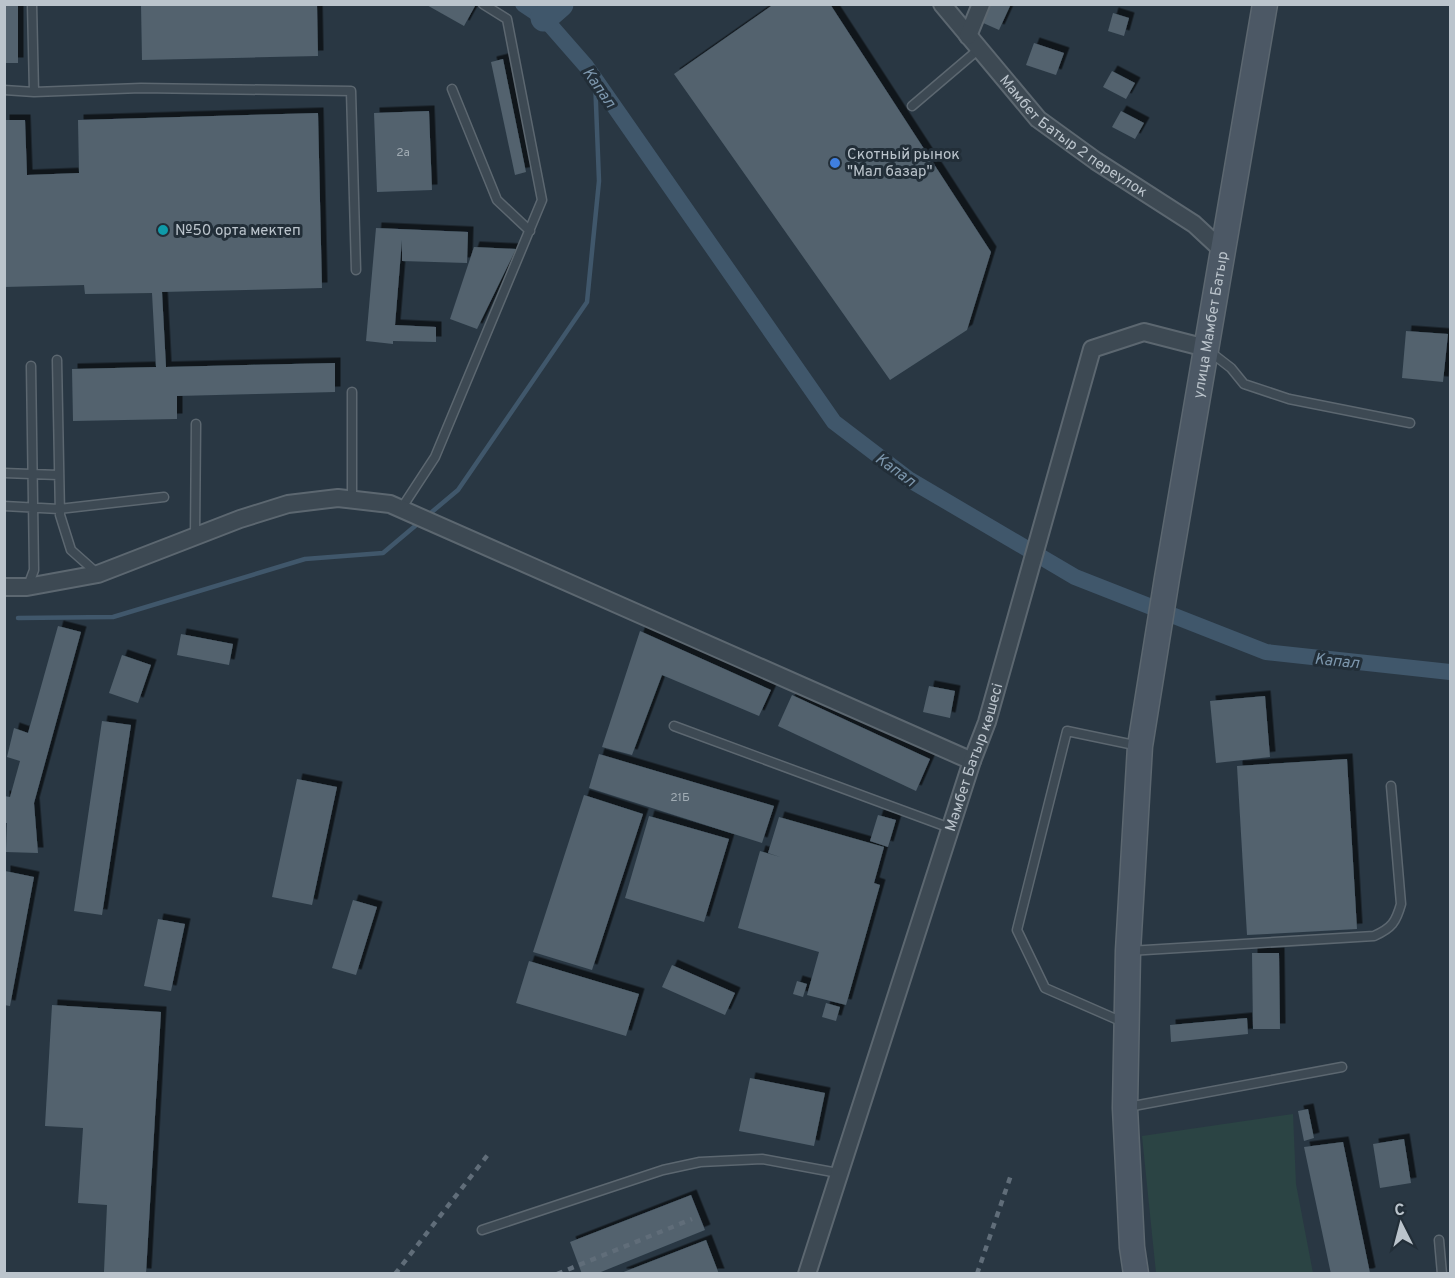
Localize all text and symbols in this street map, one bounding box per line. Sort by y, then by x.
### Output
water label: Капал [577,64,620,113]
street label: Мамбет Батыр 2 переулок [994,72,1151,203]
house number: 2а [396,145,410,161]
place label: Скотный рынок "Мал базар" [847,146,960,182]
marker: Скотный рынок "Мал базар" [828,156,842,170]
place label: №50 орта мектеп [175,222,301,241]
marker: №50 орта мектеп [156,223,170,237]
street label: улица Мамбет Батыр [1190,250,1234,400]
water label: Капал [871,449,920,492]
water label: Капал [1313,650,1361,674]
street label: Мәмбет Батыр көшесі [942,681,1008,834]
house number: 21Б [670,790,690,806]
north arrow [1371,1194,1431,1254]
text: С [1394,1201,1406,1222]

